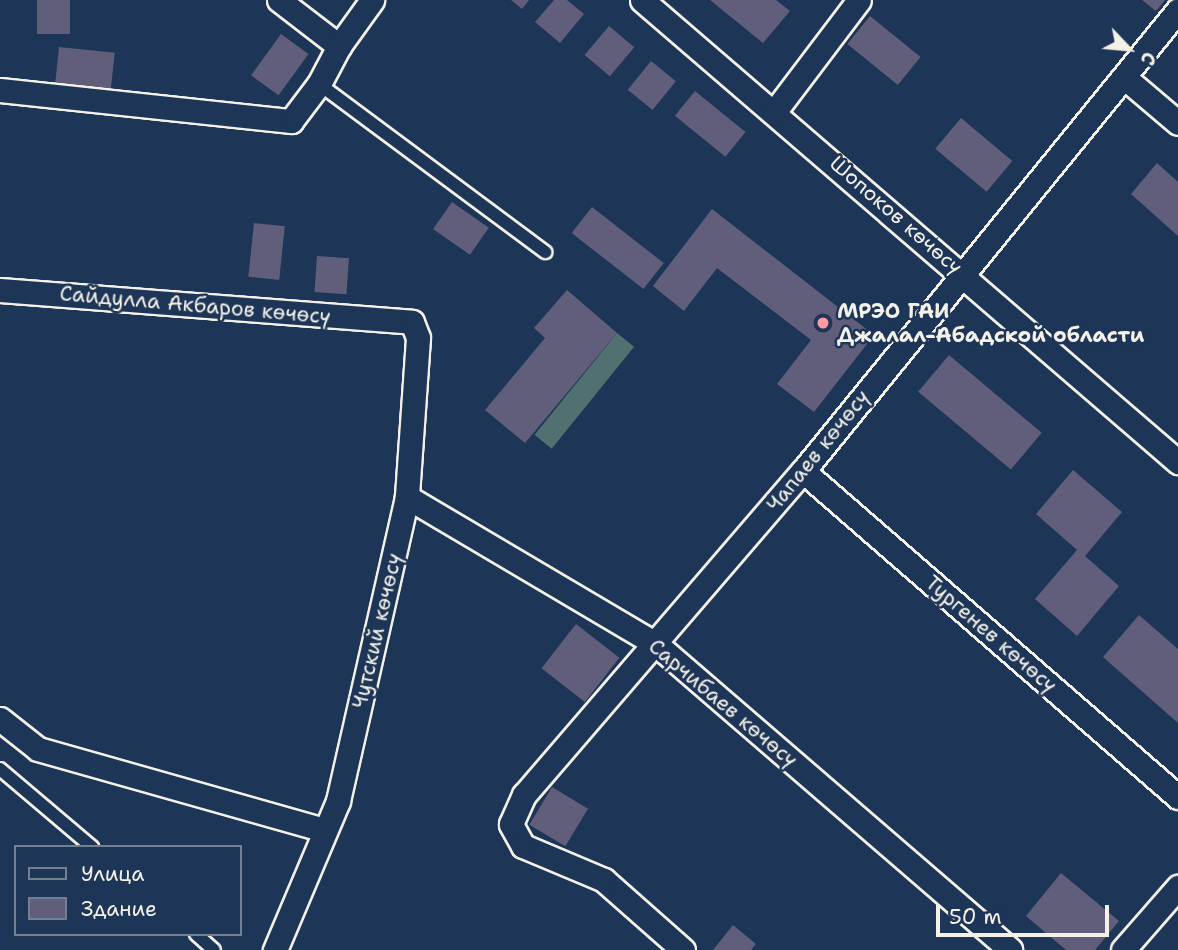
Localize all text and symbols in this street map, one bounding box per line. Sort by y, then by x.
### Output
north arrow [1094,14,1164,84]
text: С [1135,48,1162,69]
street label: Шопоков көчөсү [825,151,967,279]
street label: Сайдулла Акбаров көчөсү [59,281,331,329]
place label: МРЭО ГАИ Джалал-Абадской области [837,298,1144,348]
marker: МРЭО ГАИ Джалал-Абадской области [815,315,831,331]
street label: Чапаев көчөсү [761,385,875,517]
street label: Чутский көчөсү [347,551,407,711]
street label: Тургенев көчөсү [920,570,1062,698]
street label: Сарчибаев көчөсү [644,633,802,773]
legend [14,845,242,936]
text: Улица [81,860,144,888]
scale bar [940,890,1113,934]
text: Здание [81,895,157,923]
text: 50 m [949,903,1002,931]

